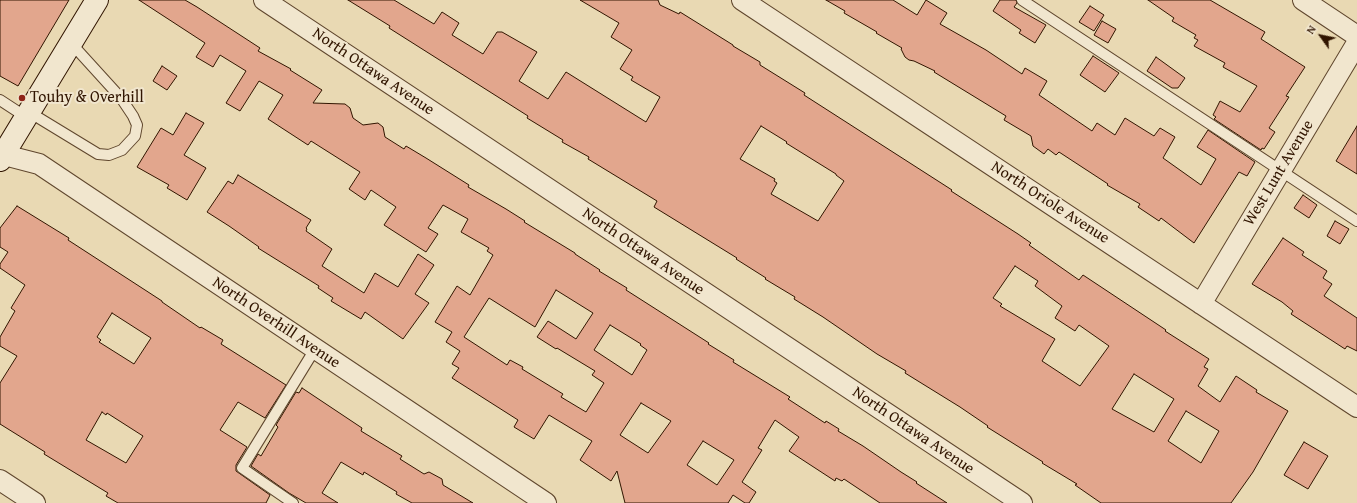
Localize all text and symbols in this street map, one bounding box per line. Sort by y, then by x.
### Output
north arrow [1301,16,1341,56]
text: N [1302,22,1320,37]
street label: North Ottawa Avenue [308,24,438,120]
place label: Touhy & Overhill [30,88,144,108]
marker: Touhy & Overhill [17,93,27,103]
street label: West Lunt Avenue [1240,117,1318,229]
street label: North Oriole Avenue [987,158,1113,248]
street label: North Ottawa Avenue [578,204,708,300]
street label: North Overhill Avenue [208,273,344,373]
street label: North Ottawa Avenue [848,383,978,479]

